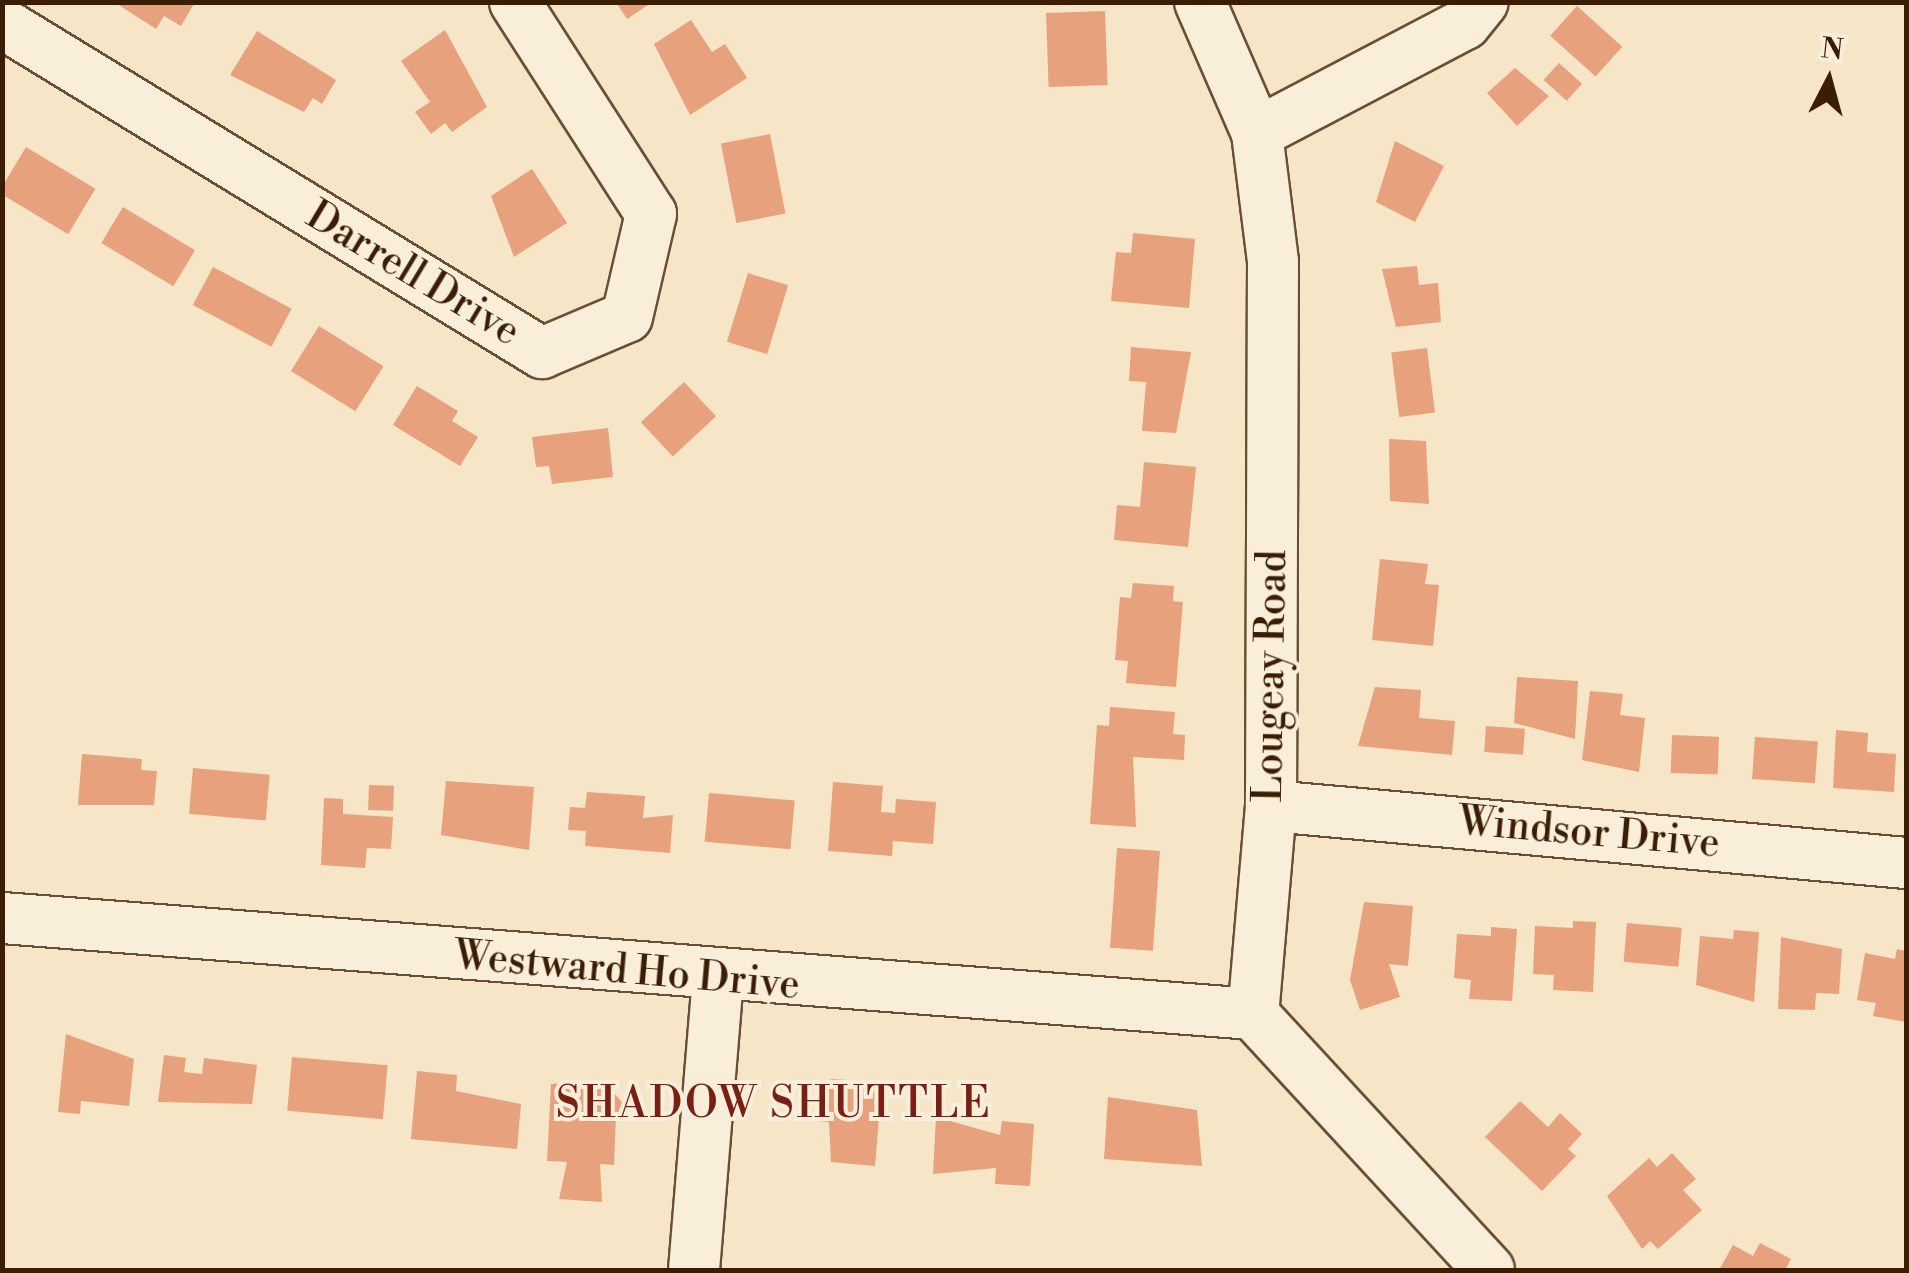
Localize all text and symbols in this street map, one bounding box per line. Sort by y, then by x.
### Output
north arrow [1779,30,1879,130]
text: N [1819,31,1845,68]
street label: Darrell Drive [298,192,528,356]
street label: Lougeay Road [1245,549,1297,803]
street label: Windsor Drive [1456,798,1722,868]
street label: Westward Ho Drive [452,932,802,1010]
district label: SHADOW SHUTTLE [556,1080,992,1130]

